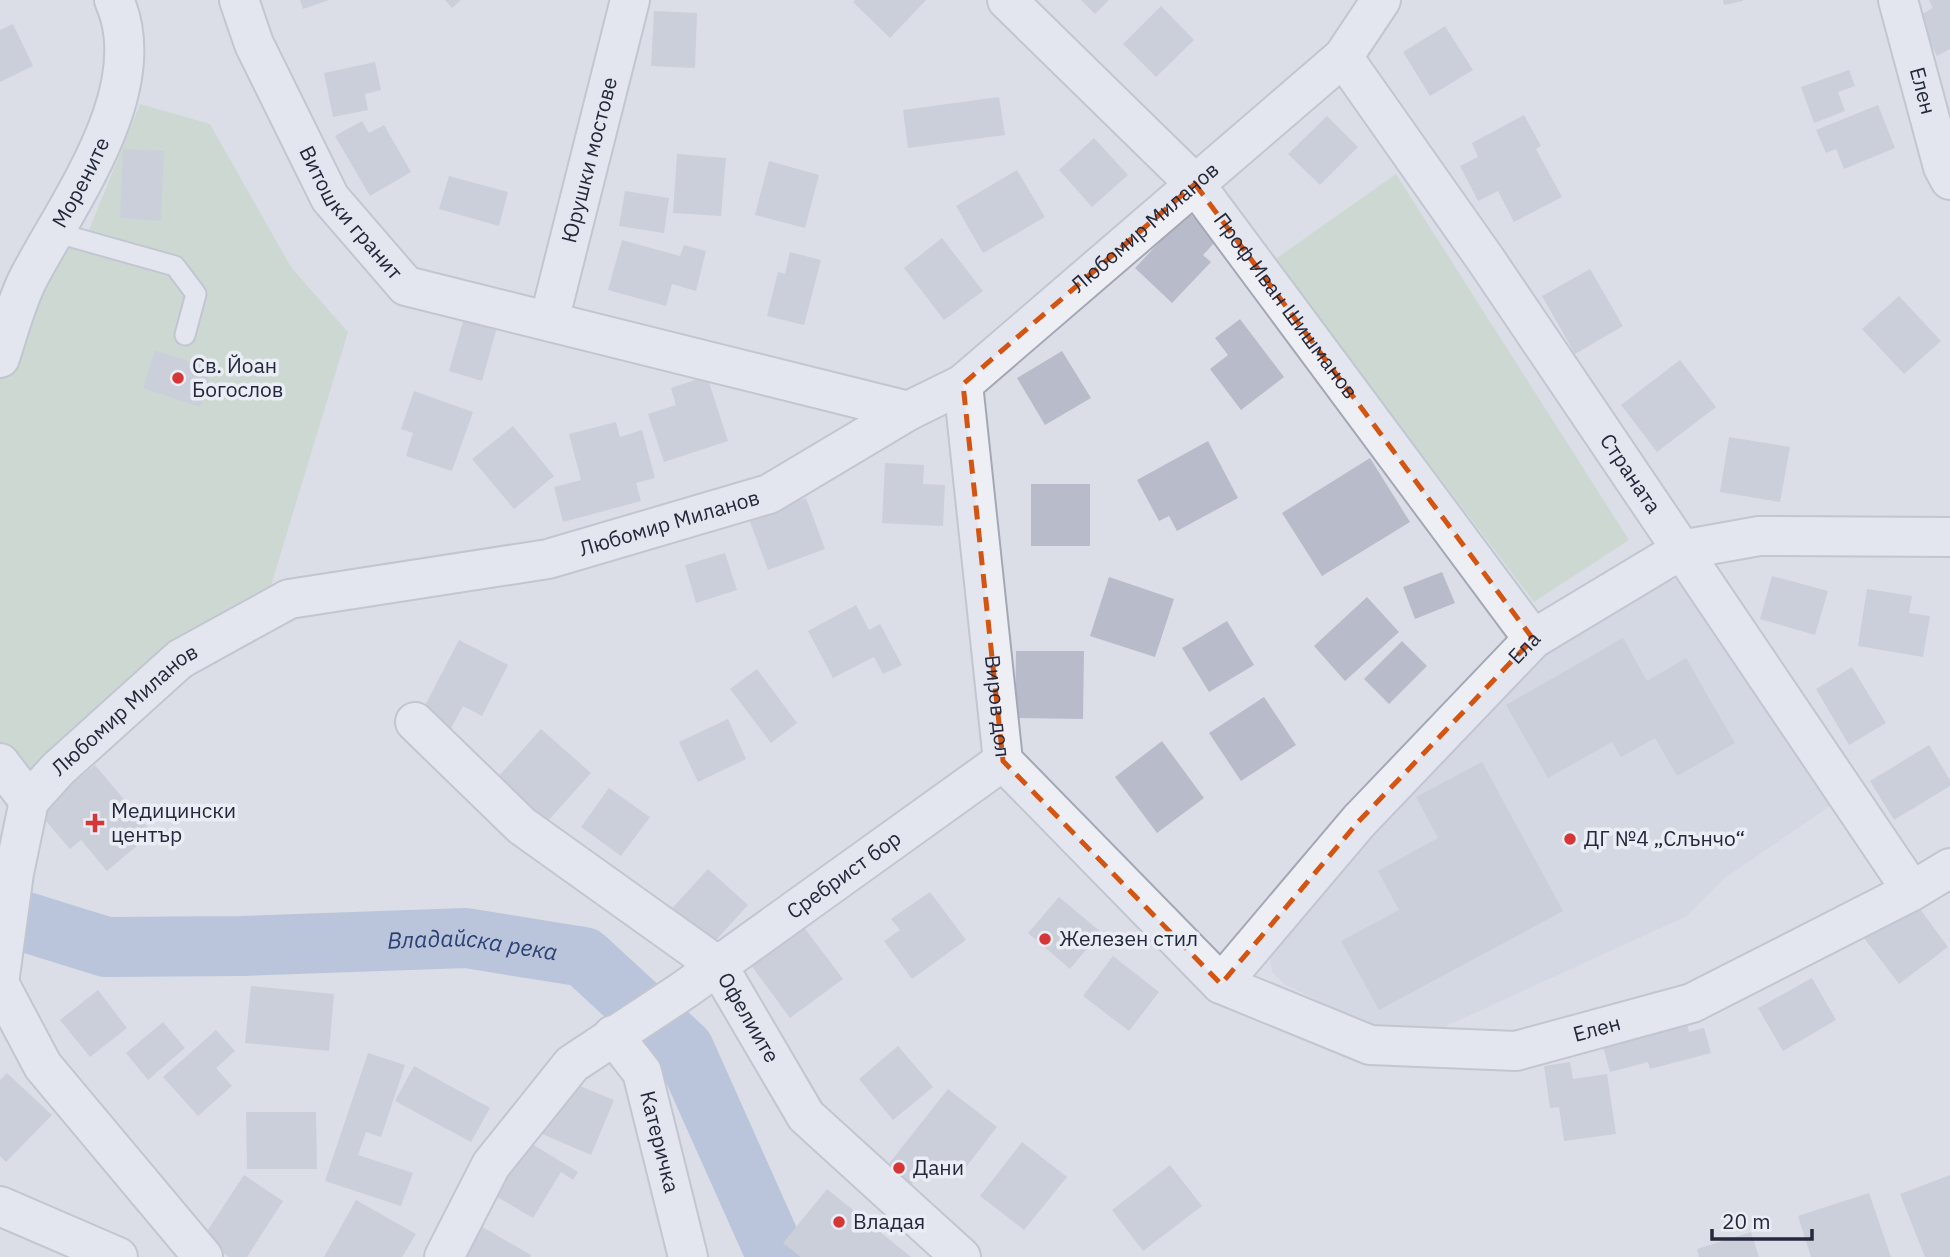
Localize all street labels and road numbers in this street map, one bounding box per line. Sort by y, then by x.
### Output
street label: Елен [1904,64,1943,117]
street label: Юрушки мостове [554,74,623,246]
street label: Морените [45,133,115,233]
street label: Витошки гранит [293,141,409,285]
street label: Любомир Миланов [1064,155,1224,298]
street label: Проф Иван Шишманов [1208,207,1365,404]
street label: Страната [1594,428,1668,518]
street label: Любомир Миланов [575,483,763,562]
street label: Ела [1501,625,1546,670]
street label: Любомир Миланов [45,637,203,781]
street label: Виров дол [979,653,1018,759]
street label: Сребрист бор [781,824,906,925]
street label: Офелиите [712,967,787,1067]
street label: Елен [1570,1008,1624,1048]
street label: Катеричка [634,1088,687,1196]

